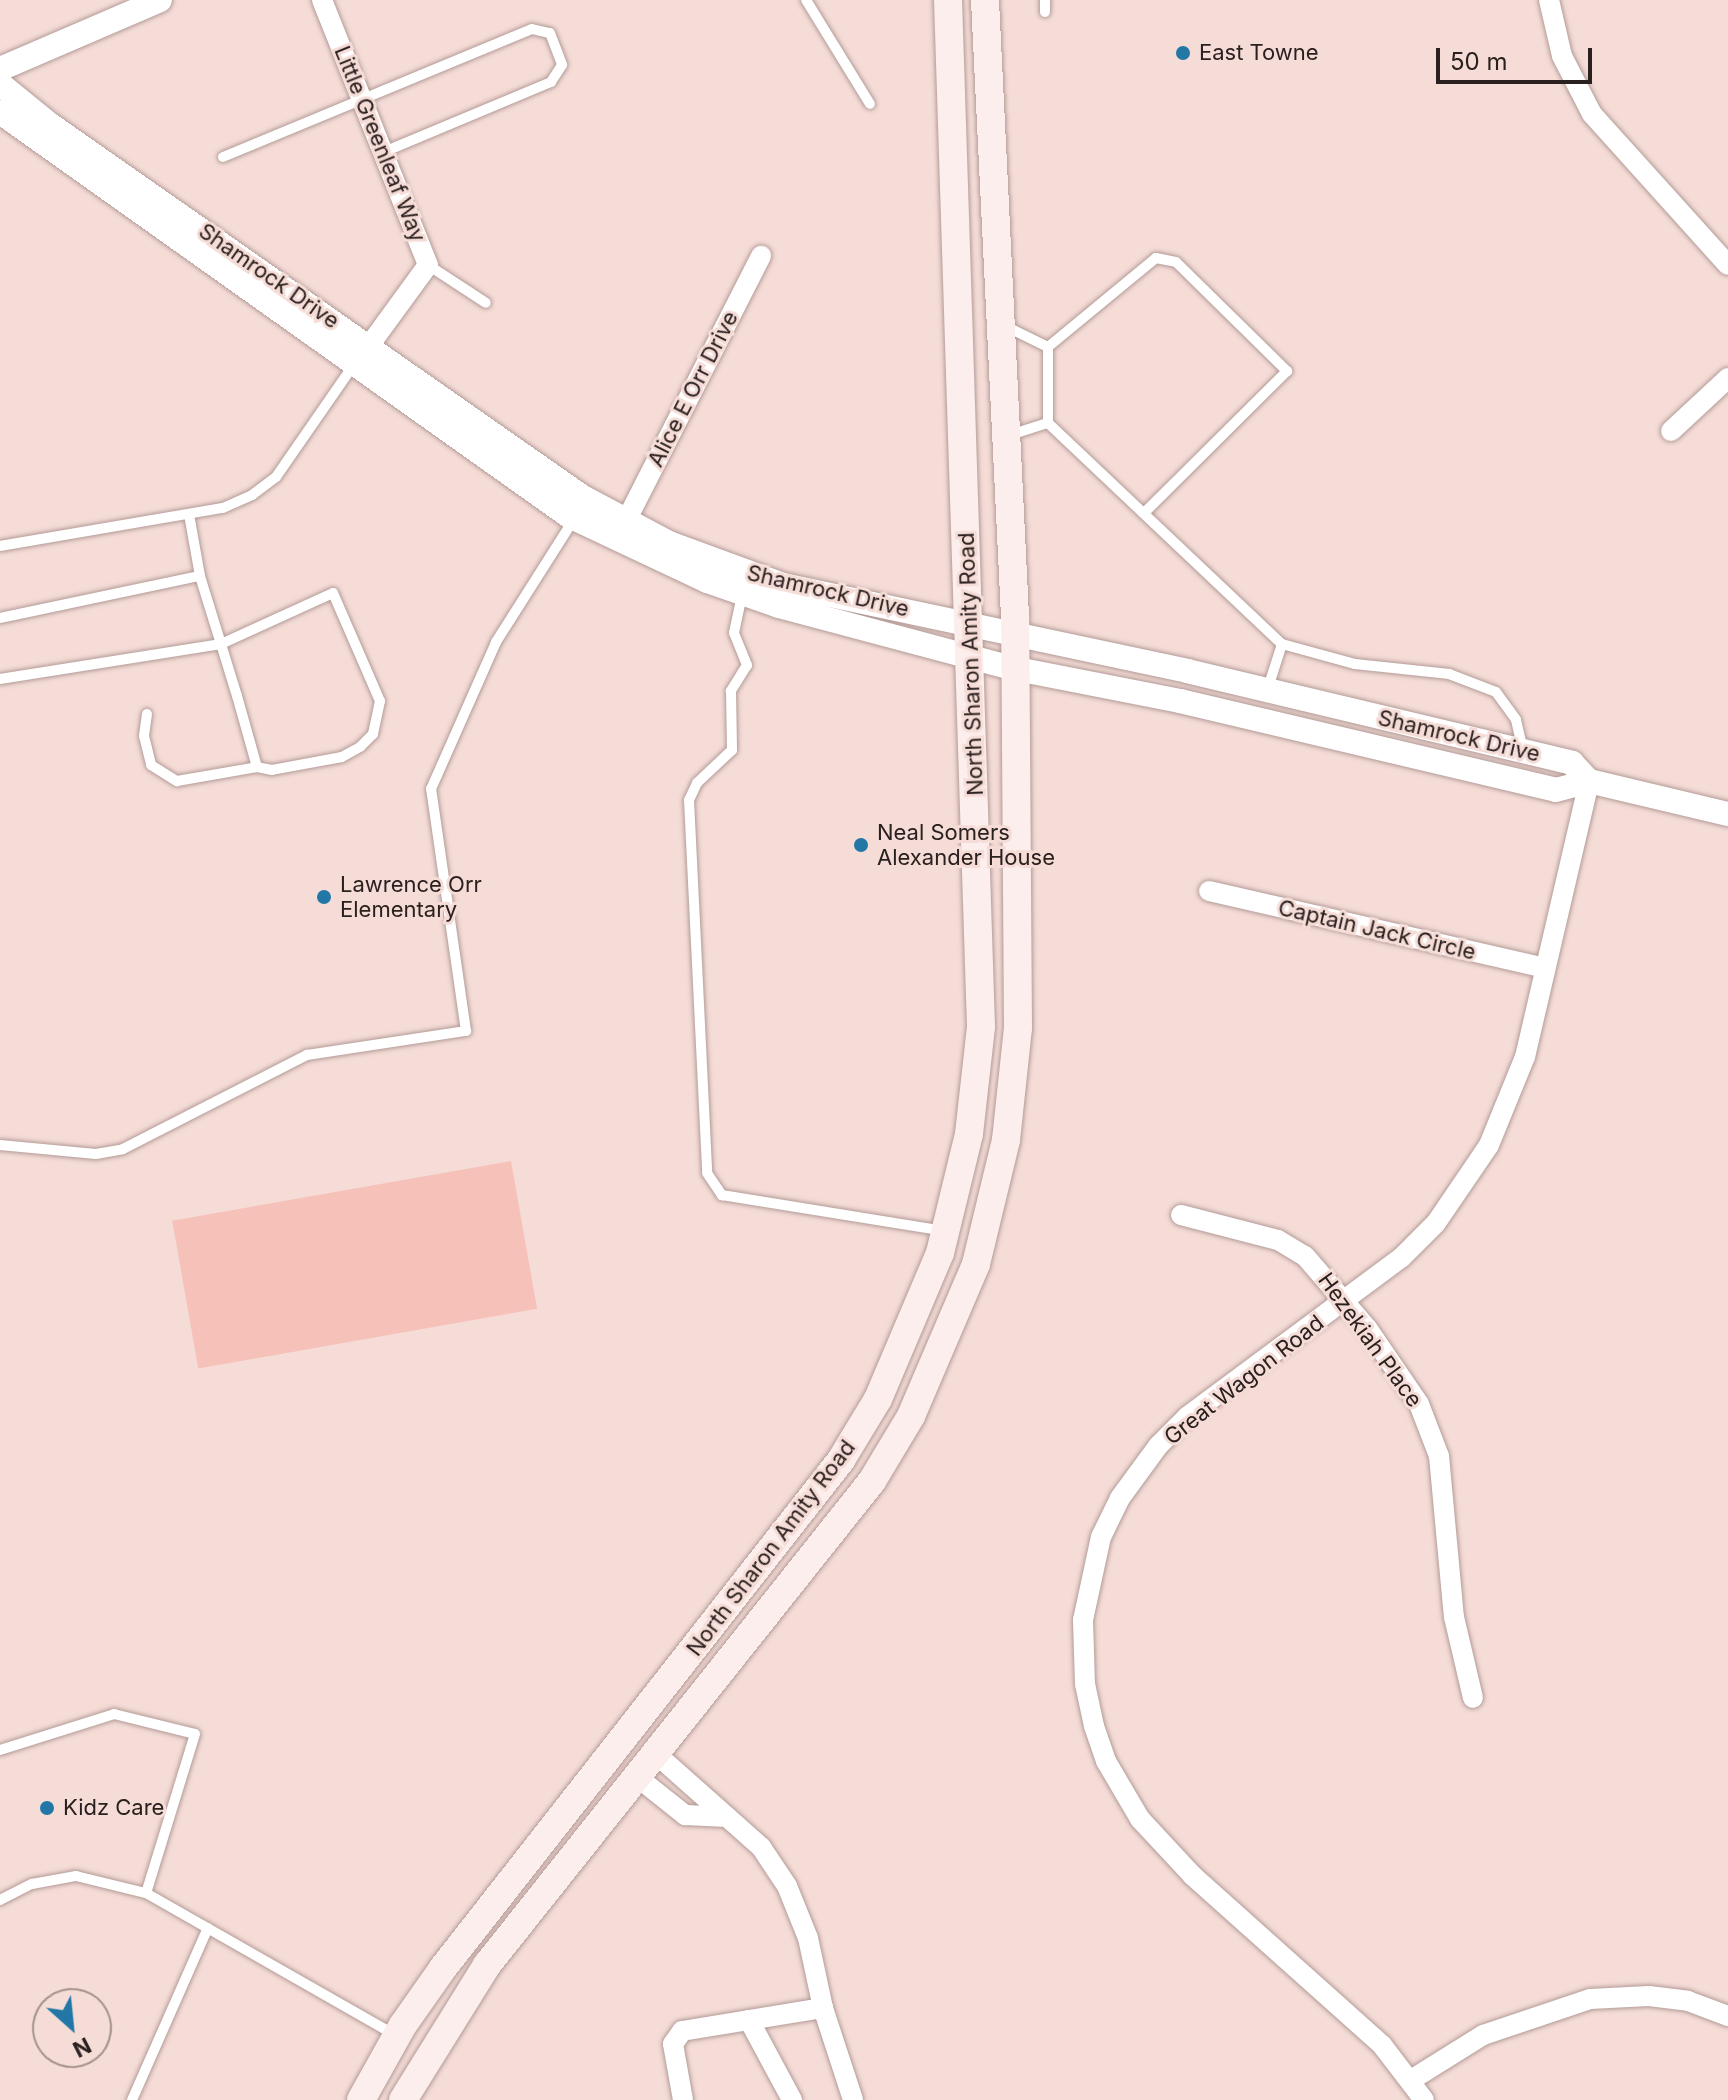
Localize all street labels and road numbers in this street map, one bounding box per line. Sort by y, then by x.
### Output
street label: Little Greenleaf Way [329,42,431,246]
street label: Shamrock Drive [194,218,344,334]
street label: Alice E Orr Drive [642,307,744,471]
street label: North Sharon Amity Road [953,532,989,796]
street label: Shamrock Drive [745,560,911,622]
street label: Shamrock Drive [1376,705,1542,767]
street label: Captain Jack Circle [1276,894,1478,966]
street label: Hezekiah Place [1312,1268,1428,1412]
street label: Great Wagon Road [1159,1310,1329,1450]
street label: North Sharon Amity Road [681,1435,861,1661]

